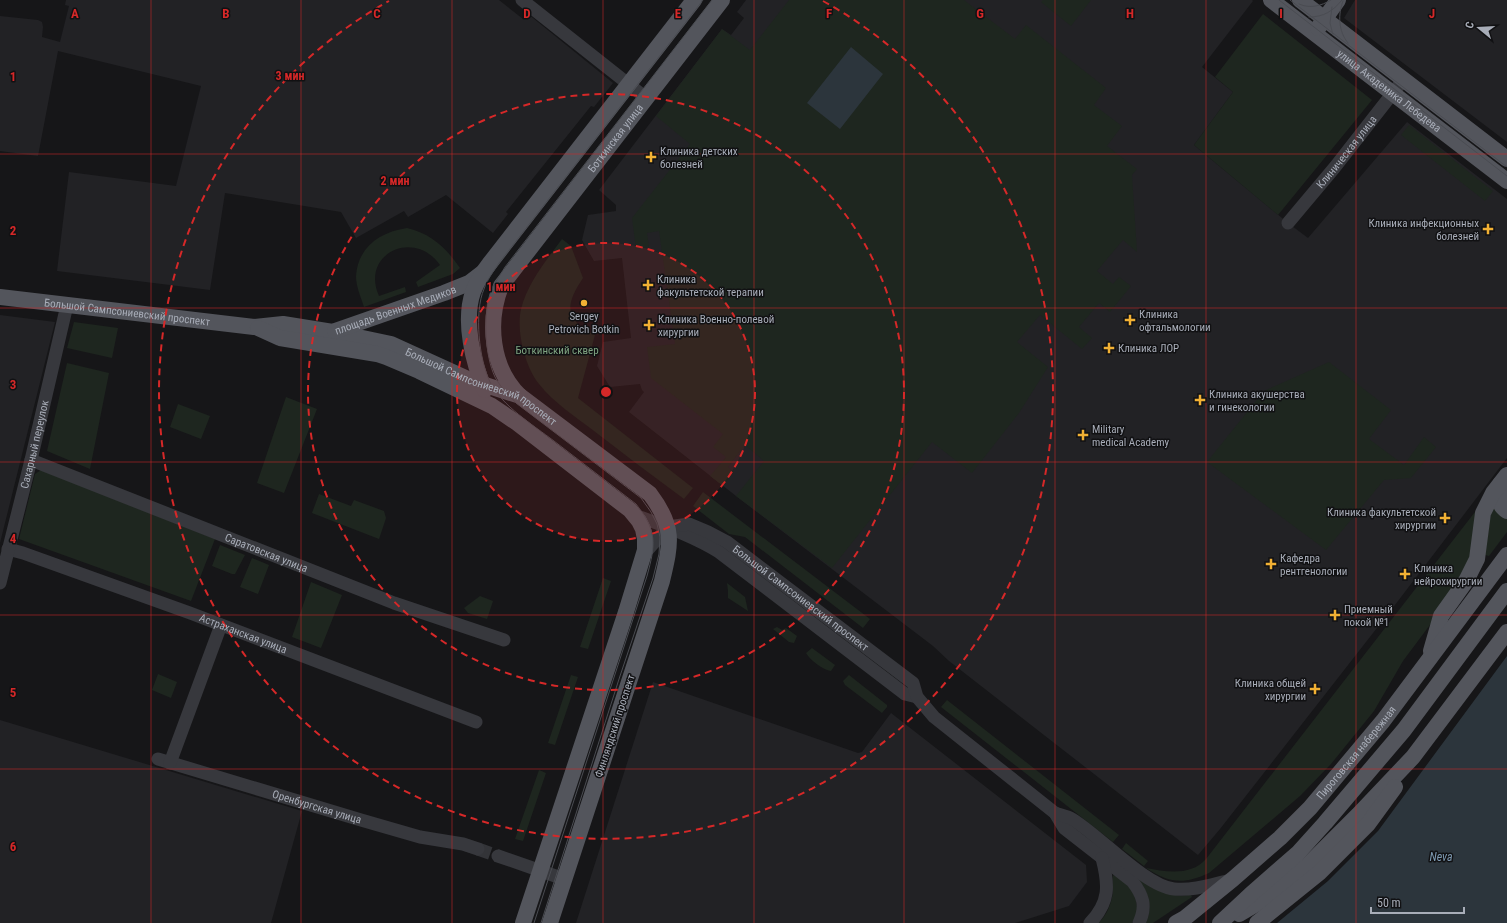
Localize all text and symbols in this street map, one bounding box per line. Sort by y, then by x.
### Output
text: A [71,6,79,21]
text: B [222,6,230,21]
text: C [373,6,381,21]
text: D [523,6,531,21]
text: E [675,6,682,21]
text: F [826,6,832,21]
text: G [976,6,984,21]
text: H [1126,6,1134,21]
text: I [1279,6,1283,21]
text: J [1429,6,1435,21]
north arrow [1459,8,1499,48]
text: С [1463,20,1477,30]
street label: улица Академика Лебедева [1335,47,1444,135]
text: 1 [10,69,16,84]
text: 3 мин [276,69,304,83]
street label: Боткинская улица [585,101,646,175]
street label: Клиническая улица [1313,113,1379,191]
place label: Клиника детских болезней [660,145,738,171]
marker: Клиника детских болезней [645,151,657,163]
text: 2 мин [381,174,409,188]
place label: Клиника инфекционных болезней [1368,217,1479,243]
text: 2 [10,223,17,238]
marker: Клиника инфекционных болезней [1482,223,1494,235]
place label: Клиника факультетской терапии [657,273,764,299]
marker: Клиника факультетской терапии [642,279,654,291]
text: 1 мин [487,280,515,294]
street label: площадь Военных Медиков [333,282,458,337]
street label: Большой Сампсониевский проспект [43,296,211,328]
marker: Sergey Petrovich Botkin [579,298,589,308]
place label: Клиника офтальмологии [1139,308,1211,334]
place label: Sergey Petrovich Botkin [549,310,619,336]
place label: Клиника Военно-полевой хирургии [658,313,774,339]
marker: Клиника офтальмологии [1124,314,1136,326]
marker: Клиника Военно-полевой хирургии [643,319,655,331]
marker: Клиника ЛОР [1103,342,1115,354]
place label: Клиника ЛОР [1118,342,1179,355]
park label: Боткинский сквер [515,344,599,357]
street label: Большой Сампсониевский проспект [403,345,560,428]
text: 3 [10,377,16,392]
centre of rings [599,385,613,399]
place label: Клиника акушерства и гинекологии [1209,388,1305,414]
marker: Клиника акушерства и гинекологии [1194,394,1206,406]
street label: Сахарный переулок [18,398,51,490]
place label: Military medical Academy [1092,423,1169,449]
marker: Military medical Academy [1077,429,1089,441]
place label: Клиника факультетской хирургии [1327,506,1436,532]
marker: Клиника факультетской хирургии [1439,512,1451,524]
text: 4 [10,531,17,546]
street label: Саратовская улица [223,531,310,575]
street label: Большой Сампсониевский проспект [730,542,872,654]
place label: Кафедра рентгенологии [1280,552,1347,578]
marker: Кафедра рентгенологии [1265,558,1277,570]
place label: Клиника нейрохирургии [1414,562,1482,588]
marker: Клиника нейрохирургии [1399,568,1411,580]
place label: Приемный покой №1 [1344,603,1393,629]
marker: Приемный покой №1 [1329,609,1341,621]
street label: Астраханская улица [198,611,289,656]
street label: Финляндский проспект [592,673,638,779]
place label: Клиника общей хирургии [1235,677,1306,703]
marker: Клиника общей хирургии [1309,683,1321,695]
text: 5 [10,685,17,700]
street label: Пироговская набережная [1314,703,1399,802]
street label: Оренбургская улица [271,787,363,826]
text: 6 [10,839,17,854]
water label: Neva [1429,850,1453,864]
scale bar [1371,889,1464,915]
text: 50 m [1377,896,1401,910]

